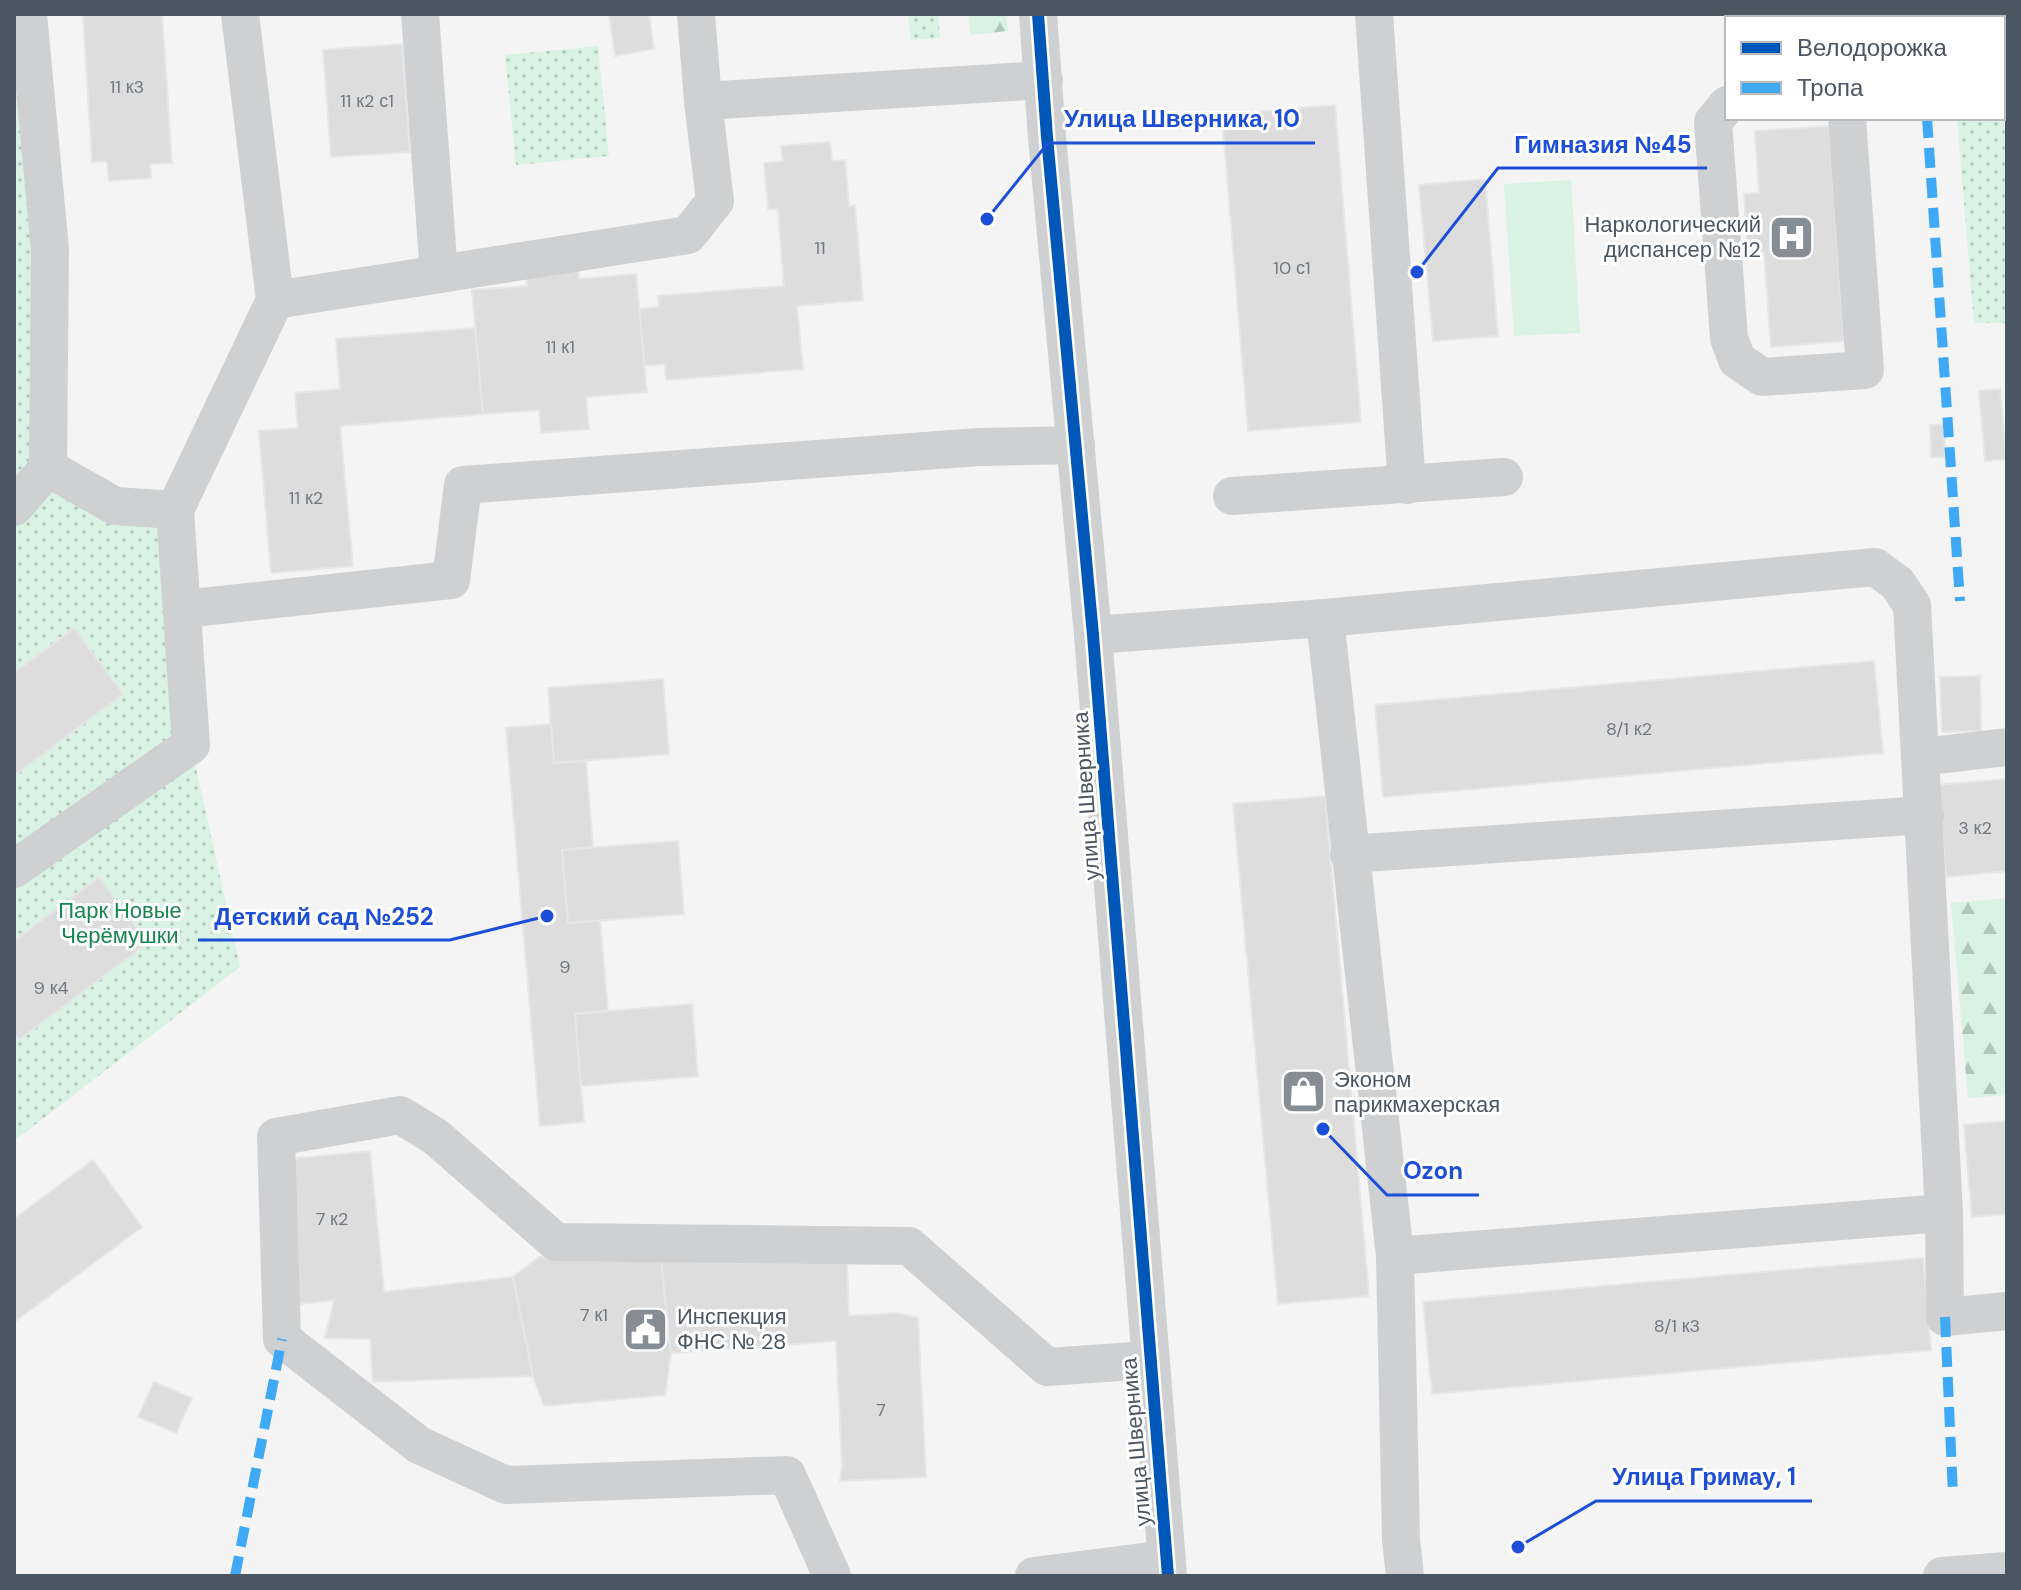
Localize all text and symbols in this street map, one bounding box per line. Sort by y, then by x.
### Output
legend [1725,16,2005,120]
text: Велодорожка [1797,32,1948,63]
text: Тропа [1797,72,1864,103]
house number: 11 к3 [110,75,144,99]
house number: 11 к2 с1 [340,89,394,113]
callout: Улица Шверника, 10 [1048,95,1315,143]
text: Улица Шверника, 10 [1064,103,1300,134]
callout: Гимназия №45 [1498,120,1707,168]
text: Гимназия №45 [1514,129,1692,160]
place label: Наркологический диспансер №12 [1584,210,1761,264]
hospital icon: Наркологический диспансер №12 [1768,213,1816,261]
house number: 11 [814,236,826,260]
house number: 10 с1 [1273,256,1311,280]
house number: 11 к1 [545,335,575,359]
house number: 11 к2 [289,486,323,510]
street label: улица Шверника [1066,710,1106,881]
house number: 8/1 к2 [1606,717,1652,741]
house number: 3 к2 [1958,816,1992,840]
callout: Детский сад №252 [198,892,450,940]
park label: Парк Новые Черёмушки [58,896,182,950]
text: Детский сад №252 [214,901,434,932]
house number: 9 [559,955,571,979]
house number: 9 к4 [34,976,69,1000]
place label: Эконом парикмахерская [1334,1065,1500,1119]
shop icon: Эконом парикмахерская [1279,1068,1327,1116]
callout: Ozon [1387,1147,1479,1195]
text: Ozon [1403,1155,1463,1186]
house number: 7 к2 [316,1207,348,1231]
place label: Инспекция ФНС № 28 [677,1302,787,1356]
house number: 7 к1 [580,1303,608,1327]
public building icon: Инспекция ФНС № 28 [622,1305,670,1353]
house number: 8/1 к3 [1654,1314,1700,1338]
street label: улица Шверника [1114,1356,1158,1528]
house number: 7 [876,1398,886,1422]
callout: Улица Гримау, 1 [1596,1453,1812,1501]
text: Улица Гримау, 1 [1612,1461,1796,1492]

